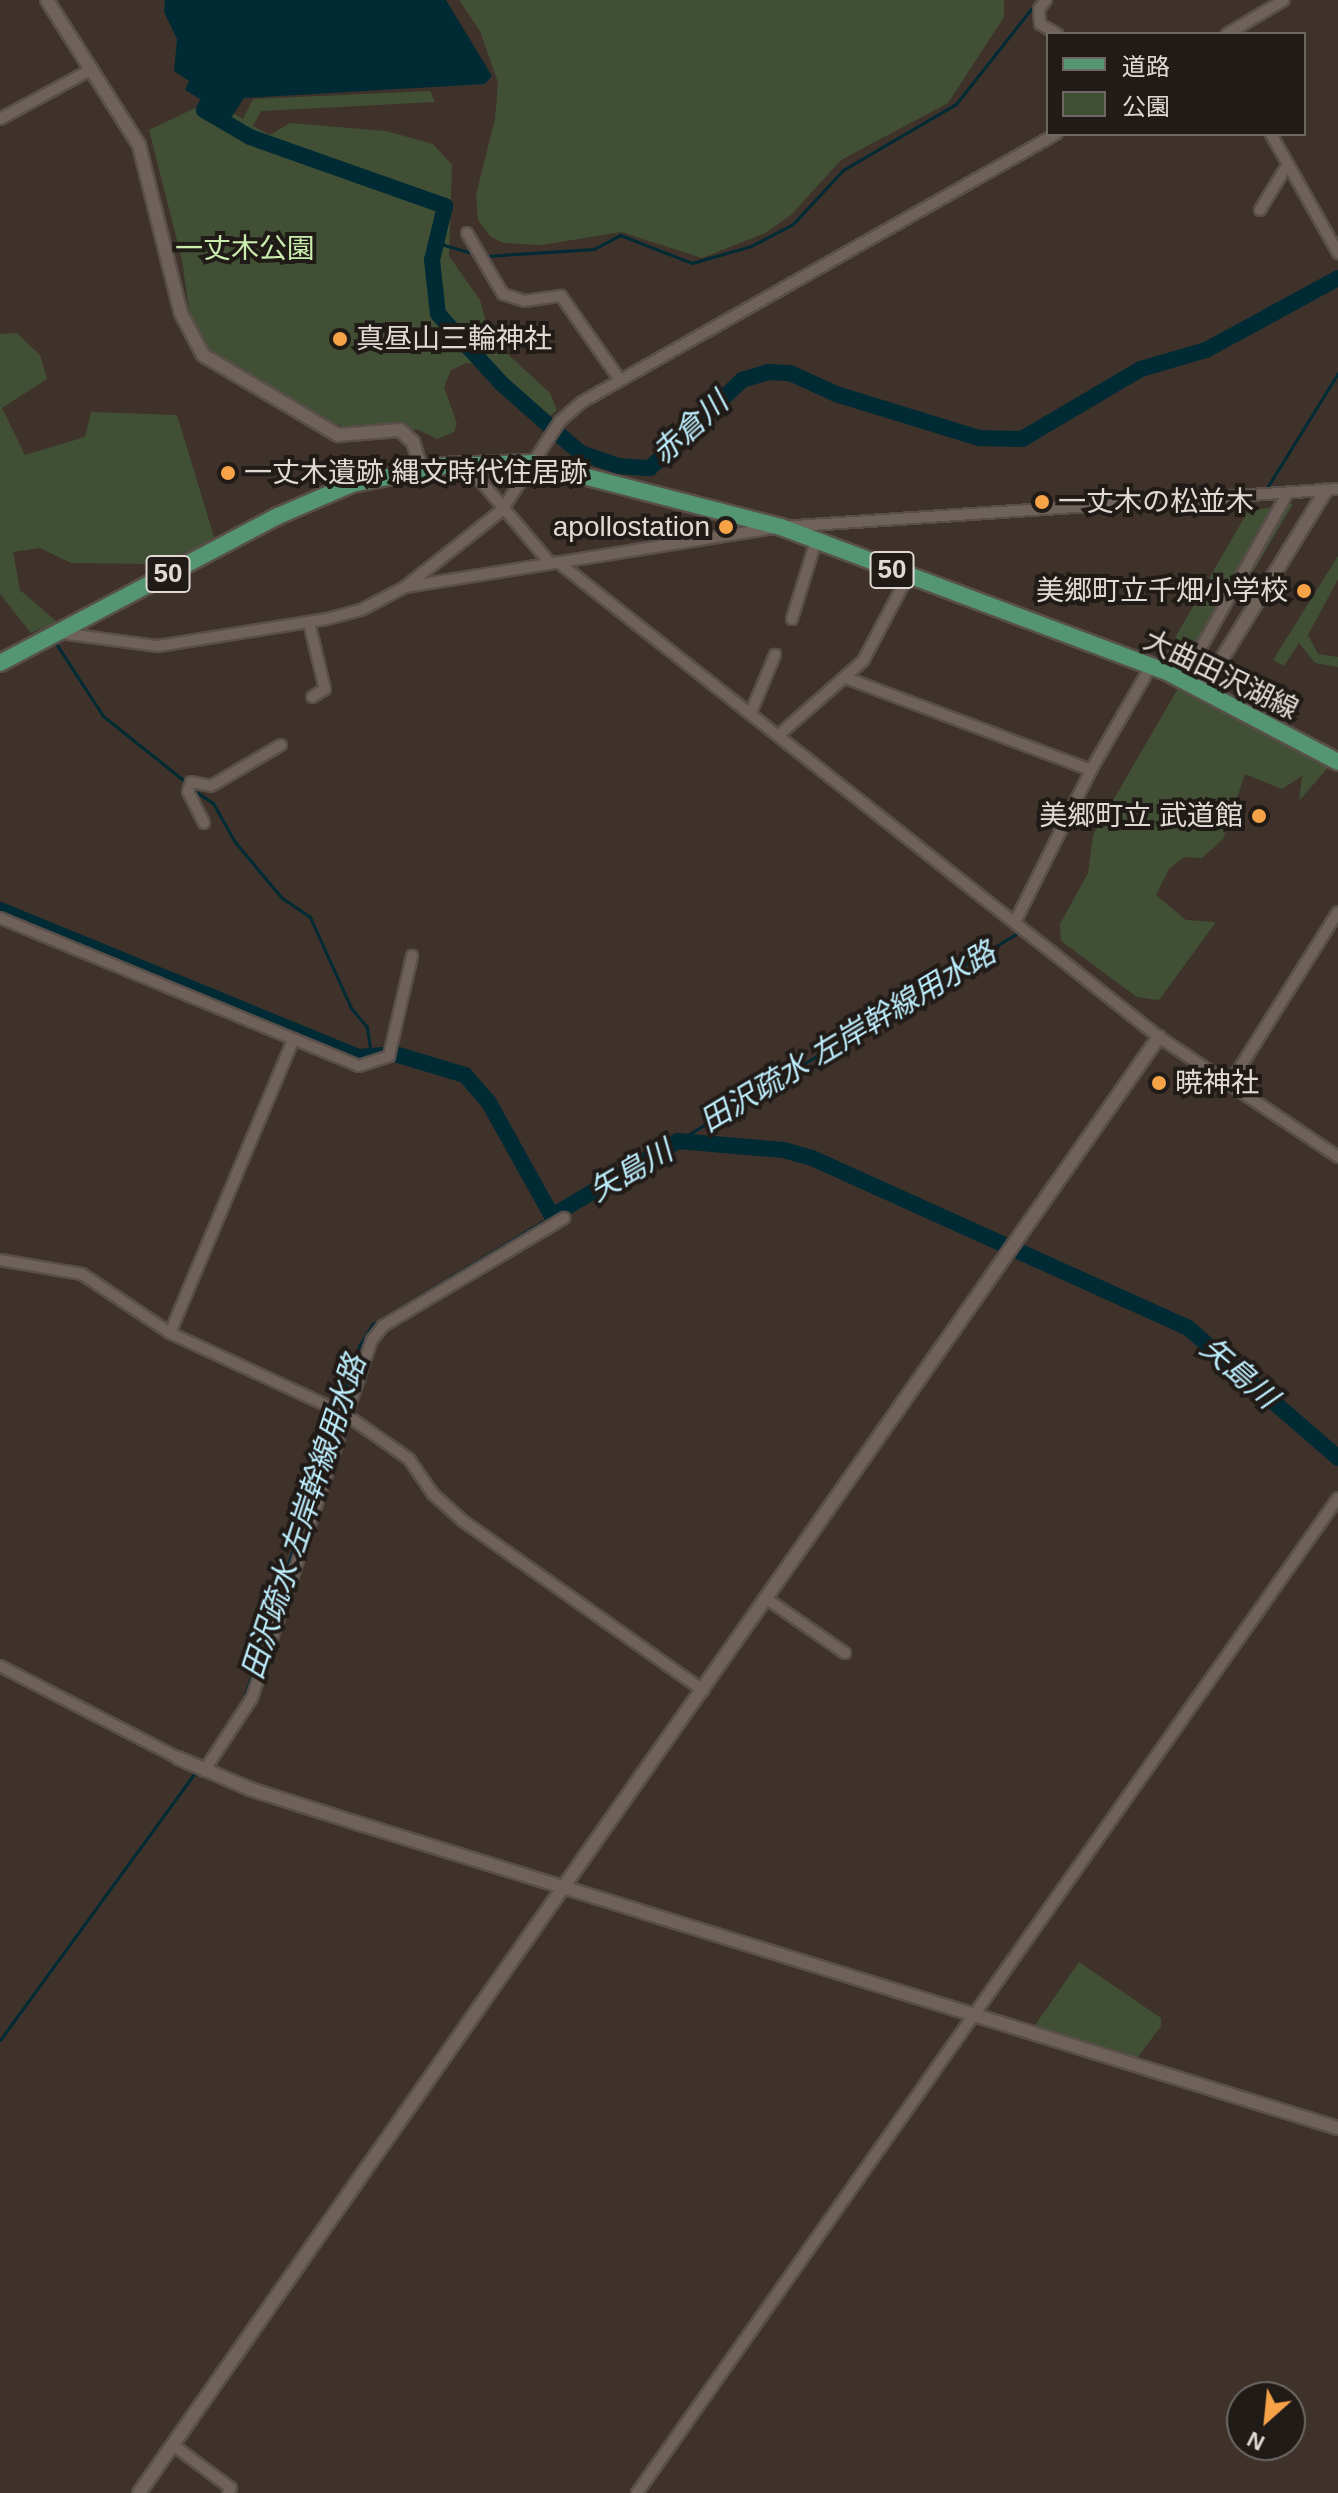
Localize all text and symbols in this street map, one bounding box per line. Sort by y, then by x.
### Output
legend [1046,32,1306,136]
text: 道路 [1122,53,1170,80]
text: 公園 [1122,93,1170,120]
park label: 一丈木公園 [175,232,315,266]
place label: 真昼山三輪神社 [356,322,552,356]
marker: 真昼山三輪神社 [331,330,349,348]
water label: 赤倉川 [645,385,735,471]
place label: 一丈木遺跡 縄文時代住居跡 [244,456,588,490]
marker: 一丈木遺跡 縄文時代住居跡 [219,464,237,482]
place label: 一丈木の松並木 [1058,485,1254,519]
marker: 一丈木の松並木 [1033,493,1051,511]
place label: apollostation [553,510,710,544]
marker: apollostation [717,518,735,536]
road number: 50 [868,548,916,592]
road number: 50 [144,552,192,596]
place label: 美郷町立千畑小学校 [1036,574,1288,608]
marker: 美郷町立千畑小学校 [1295,582,1313,600]
street label: 大曲田沢湖線 [1138,623,1304,727]
place label: 美郷町立 武道館 [1039,799,1243,833]
marker: 美郷町立 武道館 [1250,807,1268,825]
water label: 田沢疏水 左岸幹線用水路 [694,934,1002,1140]
place label: 暁神社 [1175,1066,1259,1100]
marker: 暁神社 [1150,1074,1168,1092]
water label: 矢島川 [583,1133,679,1209]
water label: 矢島川 [1193,1330,1285,1416]
water label: 田沢疏水 左岸幹線用水路 [235,1351,373,1683]
north arrow [1226,2381,1306,2461]
text: N [1243,2426,1269,2456]

